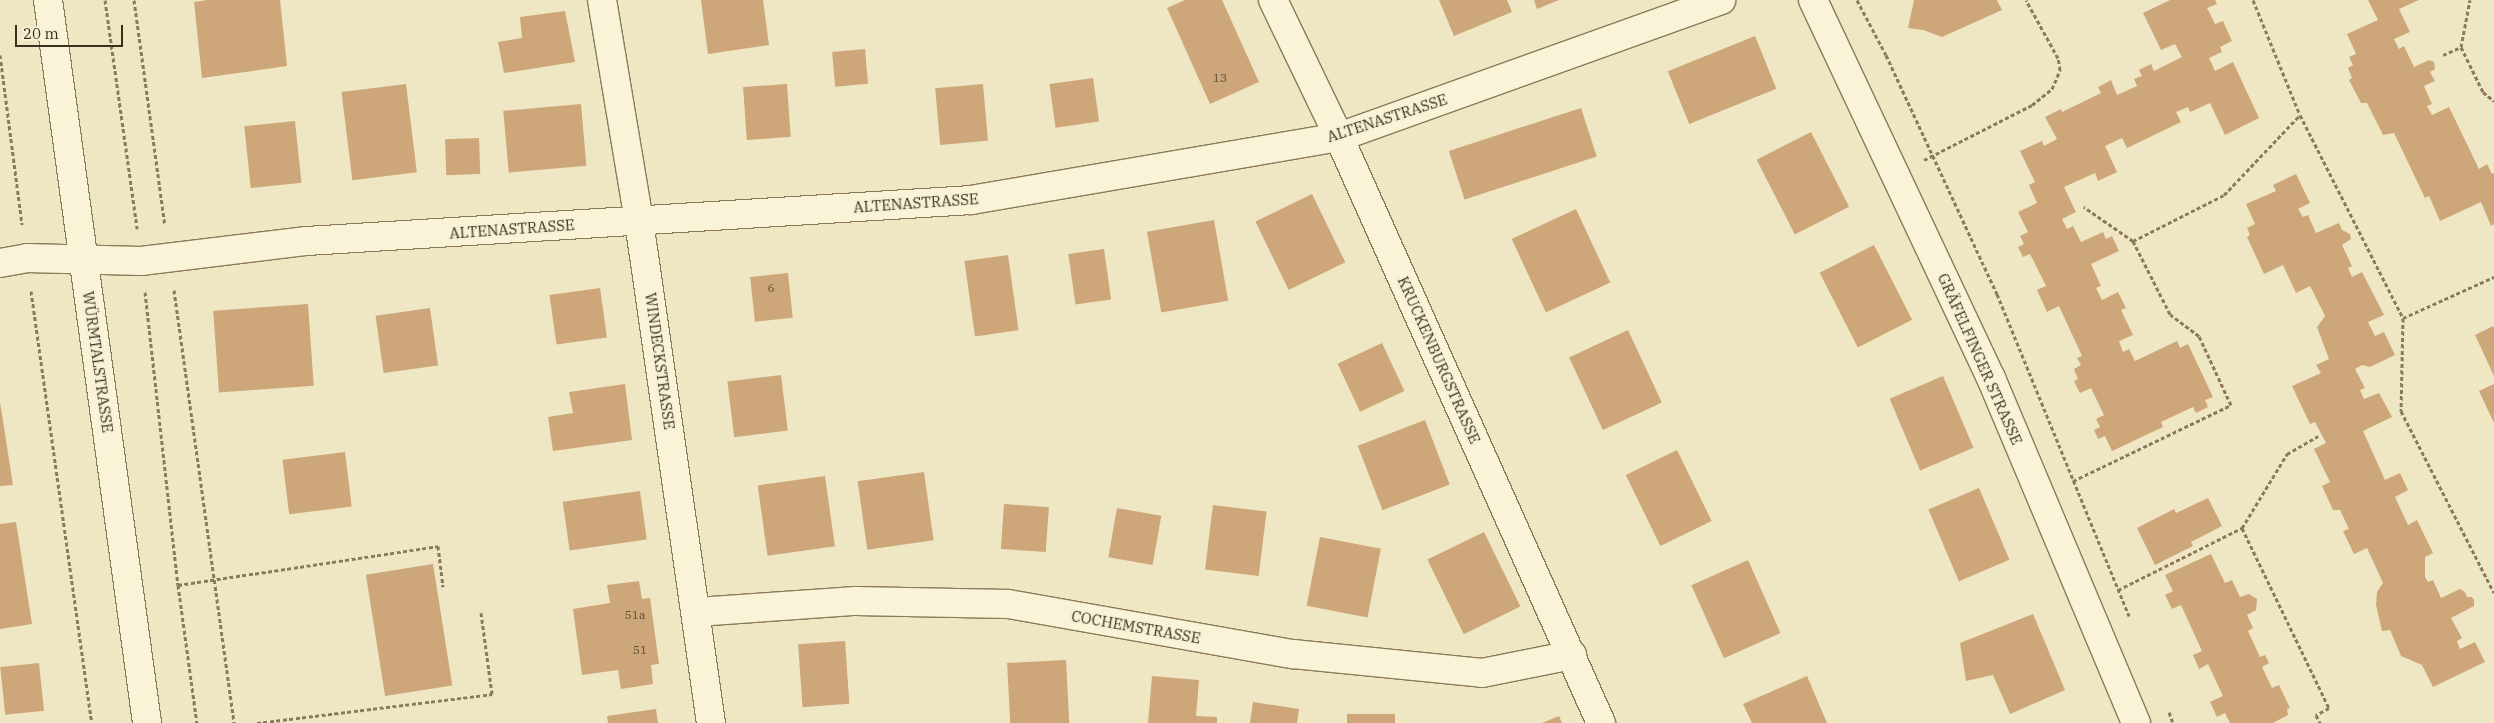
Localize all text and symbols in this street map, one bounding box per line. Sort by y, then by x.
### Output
scale bar [18,15,125,47]
text: 20 m [23,24,59,43]
house number: 13 [1213,71,1227,85]
street label: ALTENASTRASSE [1325,90,1449,146]
street label: ALTENASTRASSE [853,190,979,216]
street label: ALTENASTRASSE [449,216,575,242]
street label: GRÄFELFINGER STRASSE [1934,271,2026,447]
street label: KRUCKENBURGSTRASSE [1394,274,1484,446]
house number: 6 [767,281,775,295]
street label: WÜRMTALSTRASSE [79,290,117,434]
street label: WINDECKSTRASSE [641,291,679,431]
street label: COCHEMSTRASSE [1070,607,1202,647]
house number: 51a [625,608,645,622]
house number: 51 [633,643,647,657]

